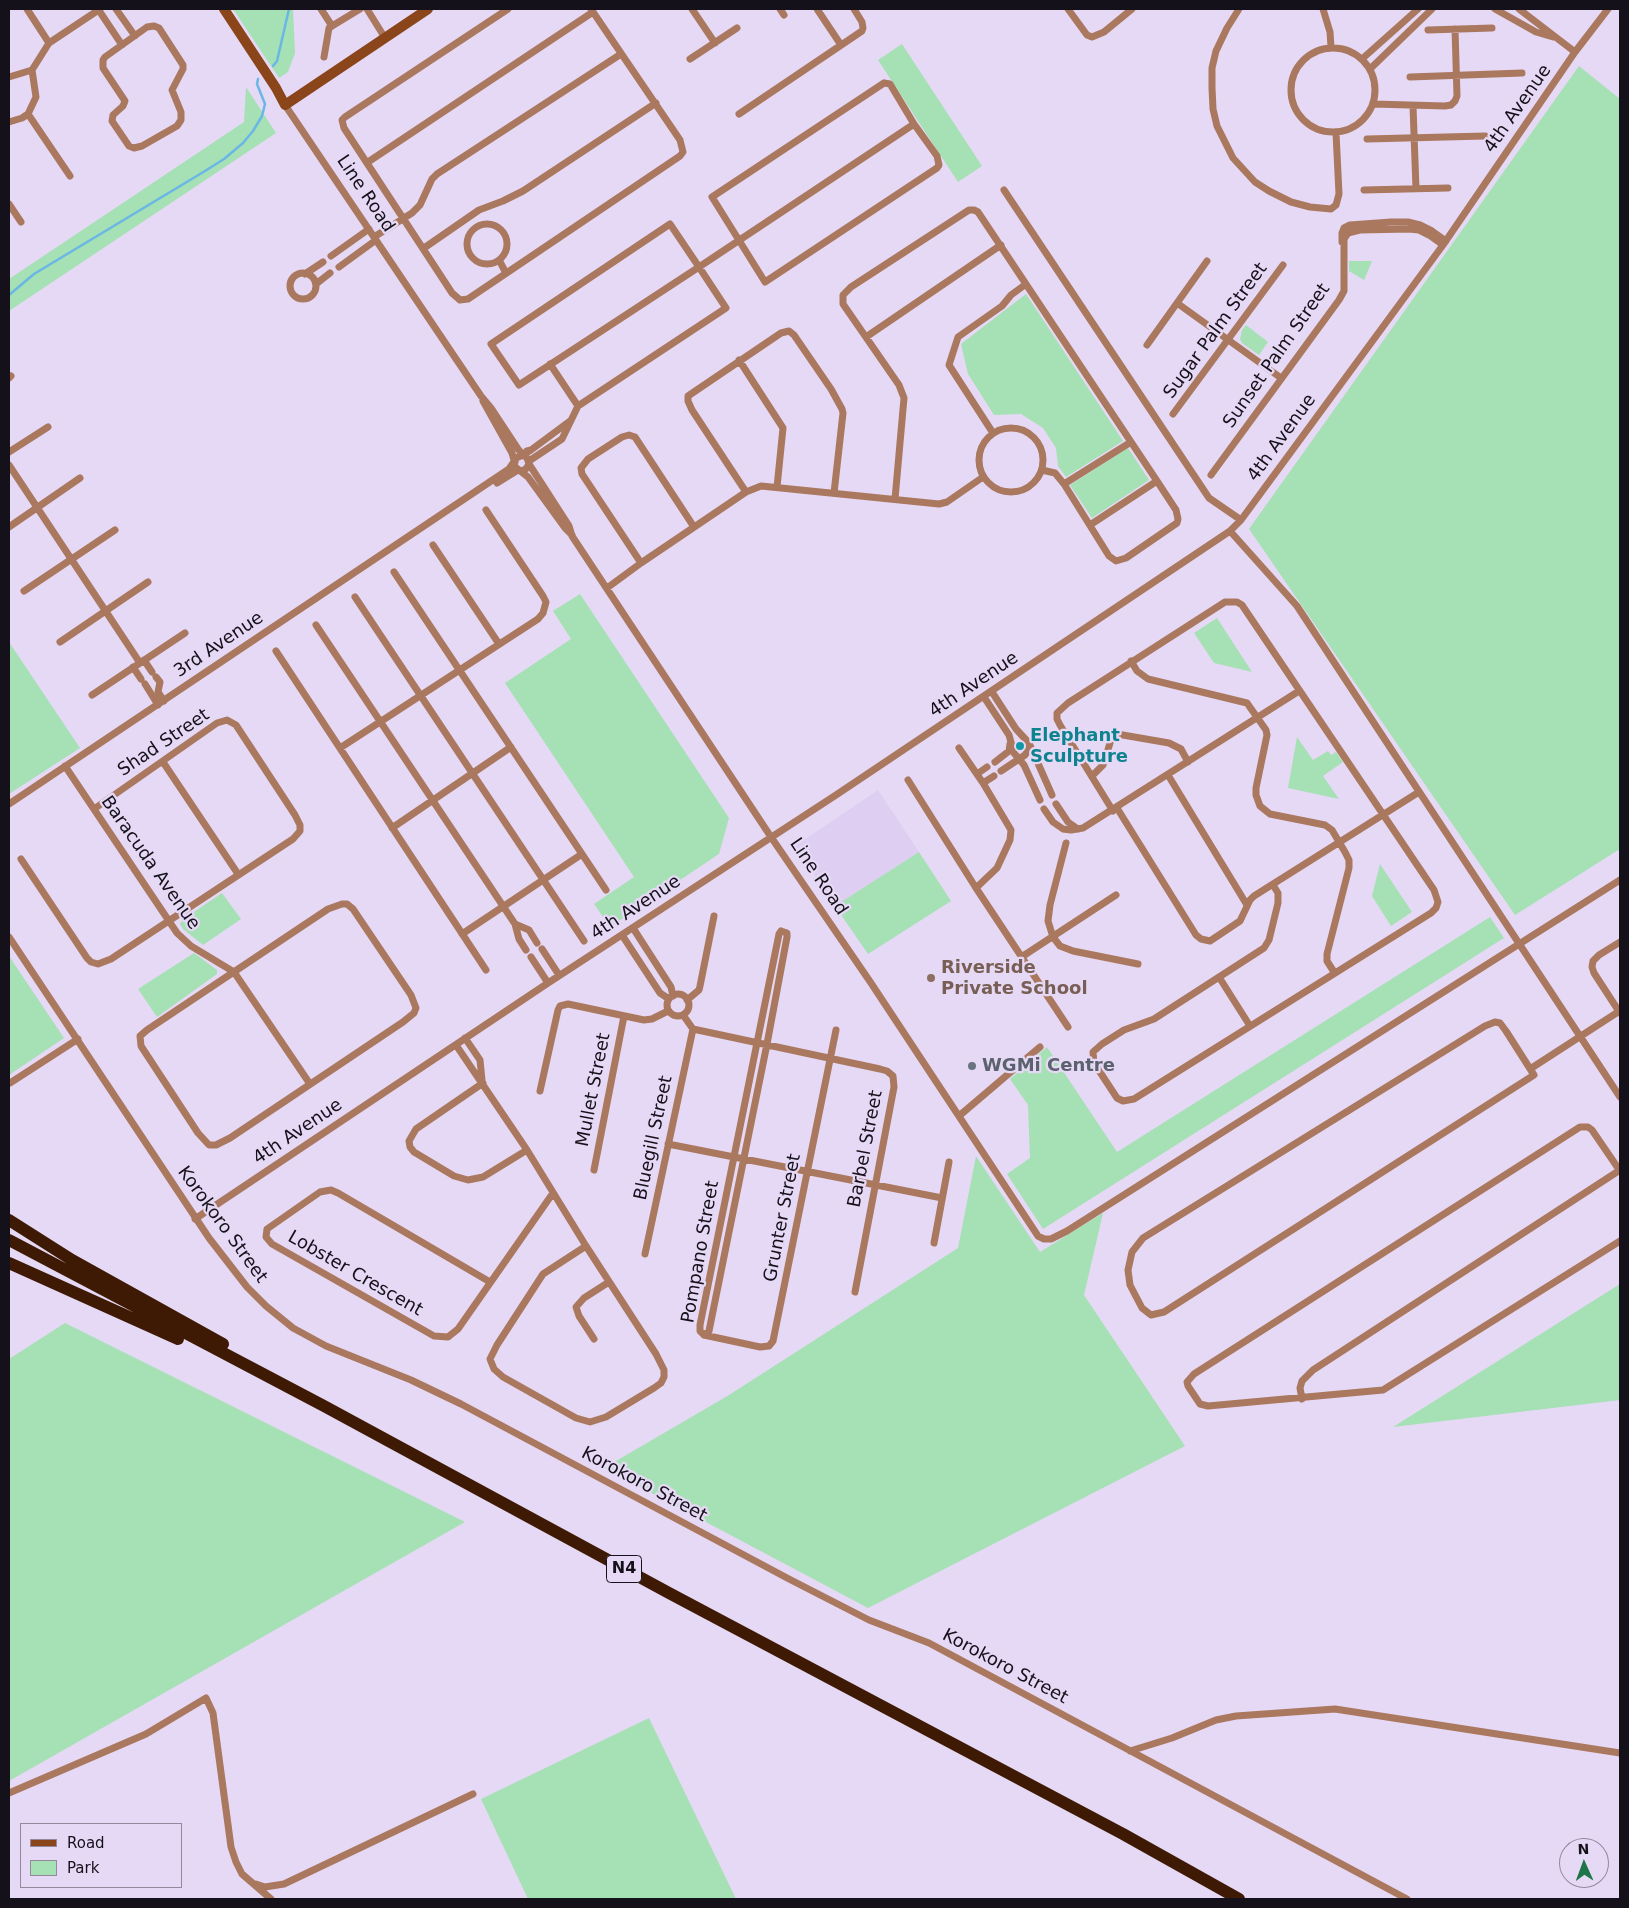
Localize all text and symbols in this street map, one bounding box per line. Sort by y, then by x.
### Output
street label: 4th Avenue [1480,61,1556,157]
street label: Line Road [331,151,399,237]
street label: Sugar Palm Street [1160,259,1272,403]
street label: Sunset Palm Street [1219,280,1335,432]
street label: 4th Avenue [1243,390,1321,486]
street label: 3rd Avenue [170,607,268,683]
street label: 4th Avenue [925,647,1023,723]
street label: Shad Street [114,704,214,782]
place label: Elephant Sculpture [1030,725,1128,768]
marker: Elephant Sculpture [1014,740,1026,752]
street label: Baracuda Avenue [96,792,204,934]
street label: Line Road [784,834,852,920]
street label: 4th Avenue [587,871,685,945]
place label: Riverside Private School [941,957,1088,1000]
marker: Riverside Private School [925,972,937,984]
street label: Mullet Street [572,1031,616,1149]
place label: WGMi Centre [982,1055,1115,1077]
marker: WGMi Centre [966,1060,978,1072]
street label: Bluegill Street [630,1074,678,1202]
street label: Barbel Street [844,1089,888,1209]
street label: 4th Avenue [249,1094,347,1170]
street label: Grunter Street [760,1152,806,1284]
street label: Korokoro Street [172,1162,272,1288]
street label: Pompano Street [678,1179,724,1325]
street label: Lobster Crescent [284,1227,426,1321]
street label: Korokoro Street [577,1443,711,1527]
road number: N4 [606,1556,642,1582]
street label: Korokoro Street [938,1625,1072,1709]
legend [20,1823,182,1888]
text: Road [67,1834,105,1852]
north arrow [1559,1838,1609,1888]
text: N [1577,1841,1590,1857]
text: Park [67,1859,99,1877]

